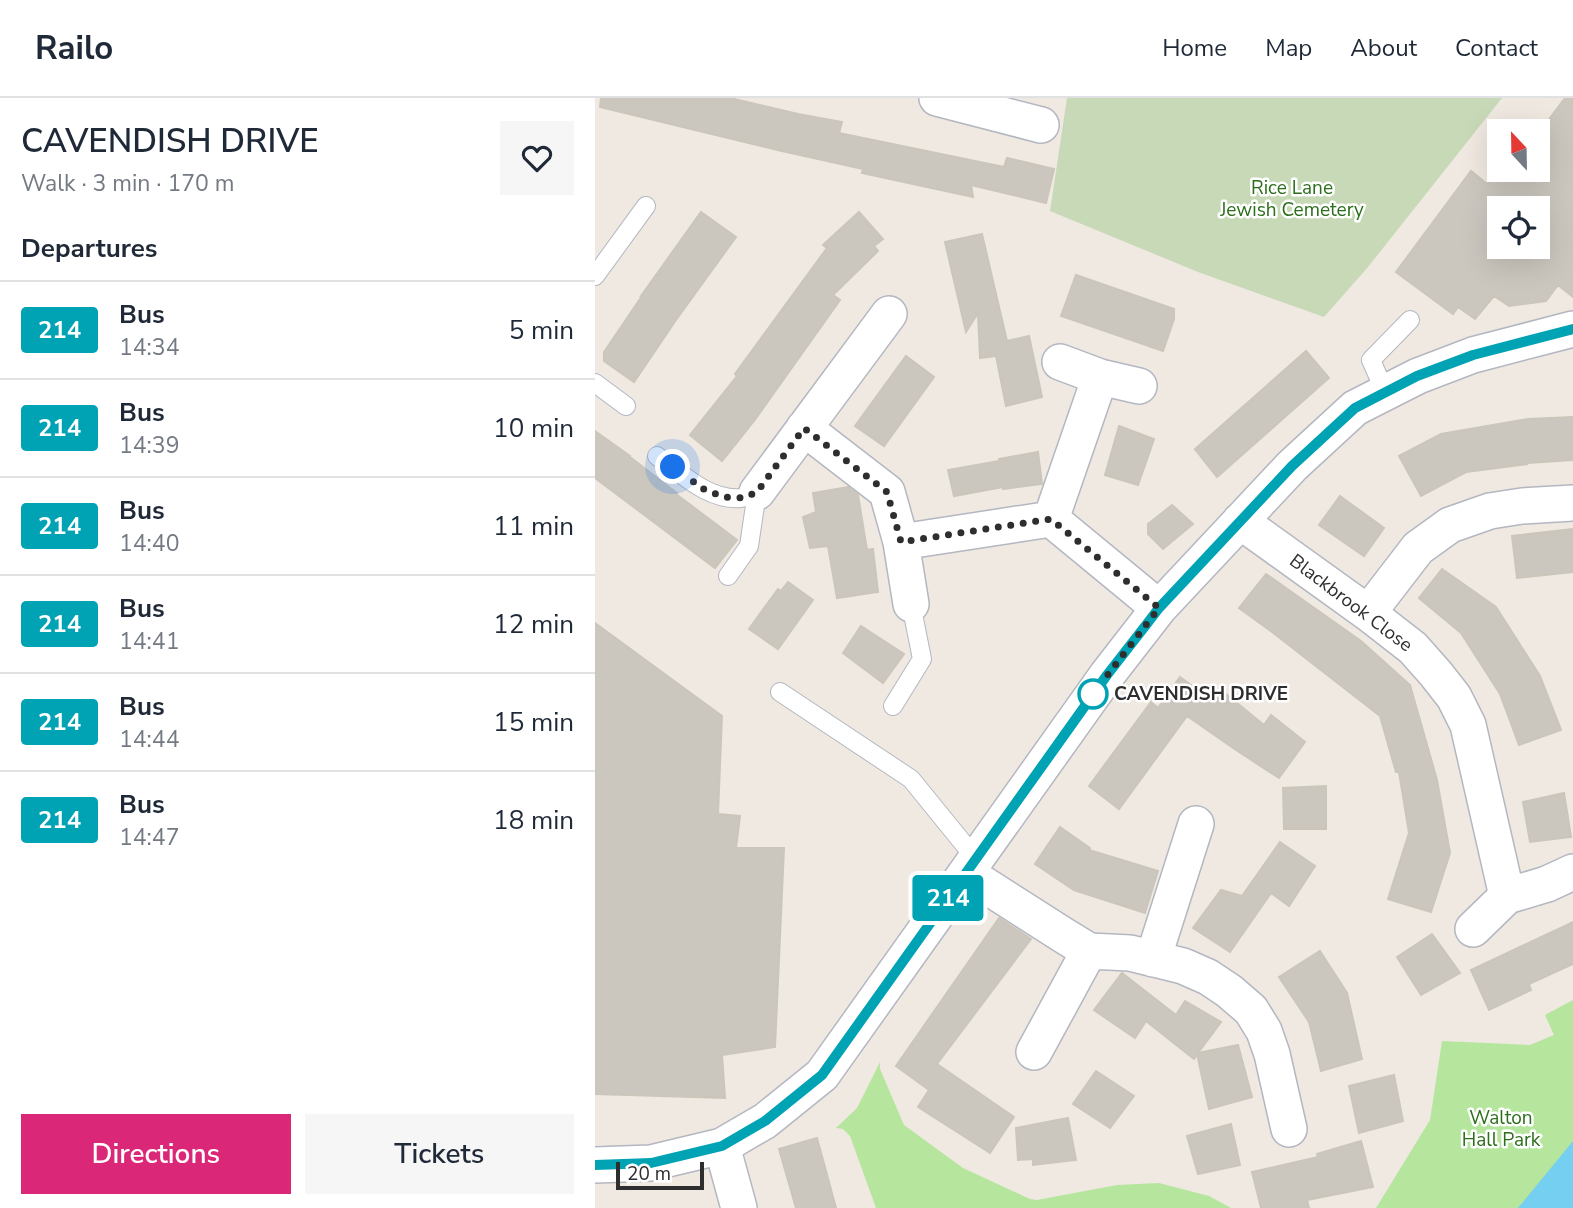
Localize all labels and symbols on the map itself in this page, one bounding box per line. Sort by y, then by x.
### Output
north arrow [1487,119,1551,182]
park label: Rice Lane Jewish Cemetery [1219,175,1364,223]
your location [655,449,690,484]
street label: Blackbrook Close [1284,548,1418,658]
marker: CAVENDISH DRIVE [1078,679,1108,709]
place label: CAVENDISH DRIVE [1114,681,1288,707]
line badge: 214 [908,875,988,921]
park label: Walton Hall Park [1462,1105,1541,1153]
scale bar [616,1159,703,1191]

